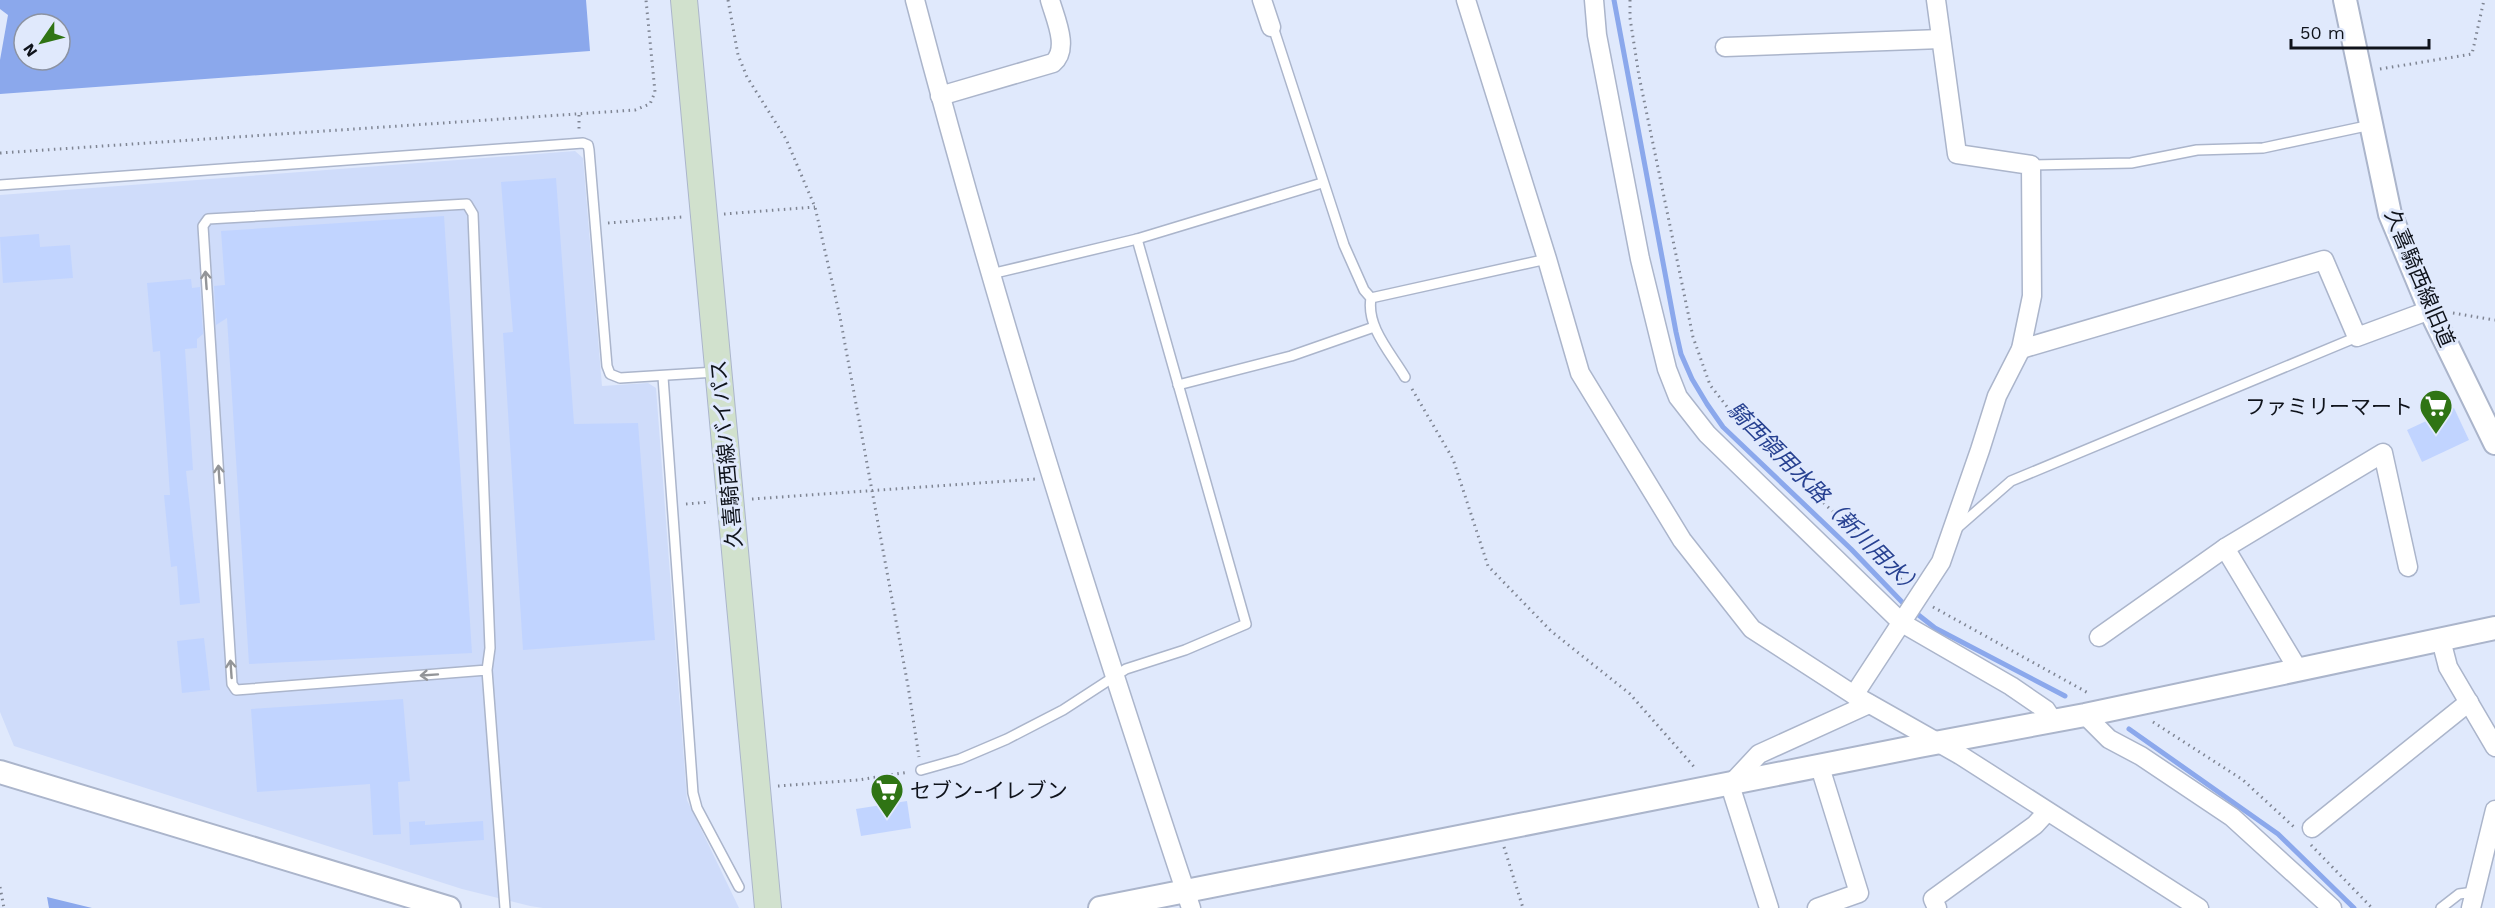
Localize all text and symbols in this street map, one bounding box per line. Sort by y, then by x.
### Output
north arrow [12,12,72,72]
scale bar [2291,12,2429,50]
text: 50 m [2300,22,2345,43]
text: N [19,40,41,61]
street label: 久喜騎西線旧道 [2380,205,2460,351]
one-way arrow [201,270,212,290]
street label: 久喜騎西線バイパス [705,359,747,549]
supermarket icon: ファミリーマート [2418,388,2454,435]
place label: ファミリーマート [2245,394,2413,419]
water label: 騎西領用水路（新川用水） [1723,397,1927,601]
one-way arrow [213,465,224,485]
one-way arrow [225,659,236,679]
one-way arrow [419,670,439,681]
supermarket icon: セブン-イレブン [869,772,905,819]
place label: セブン-イレブン [910,778,1068,803]

